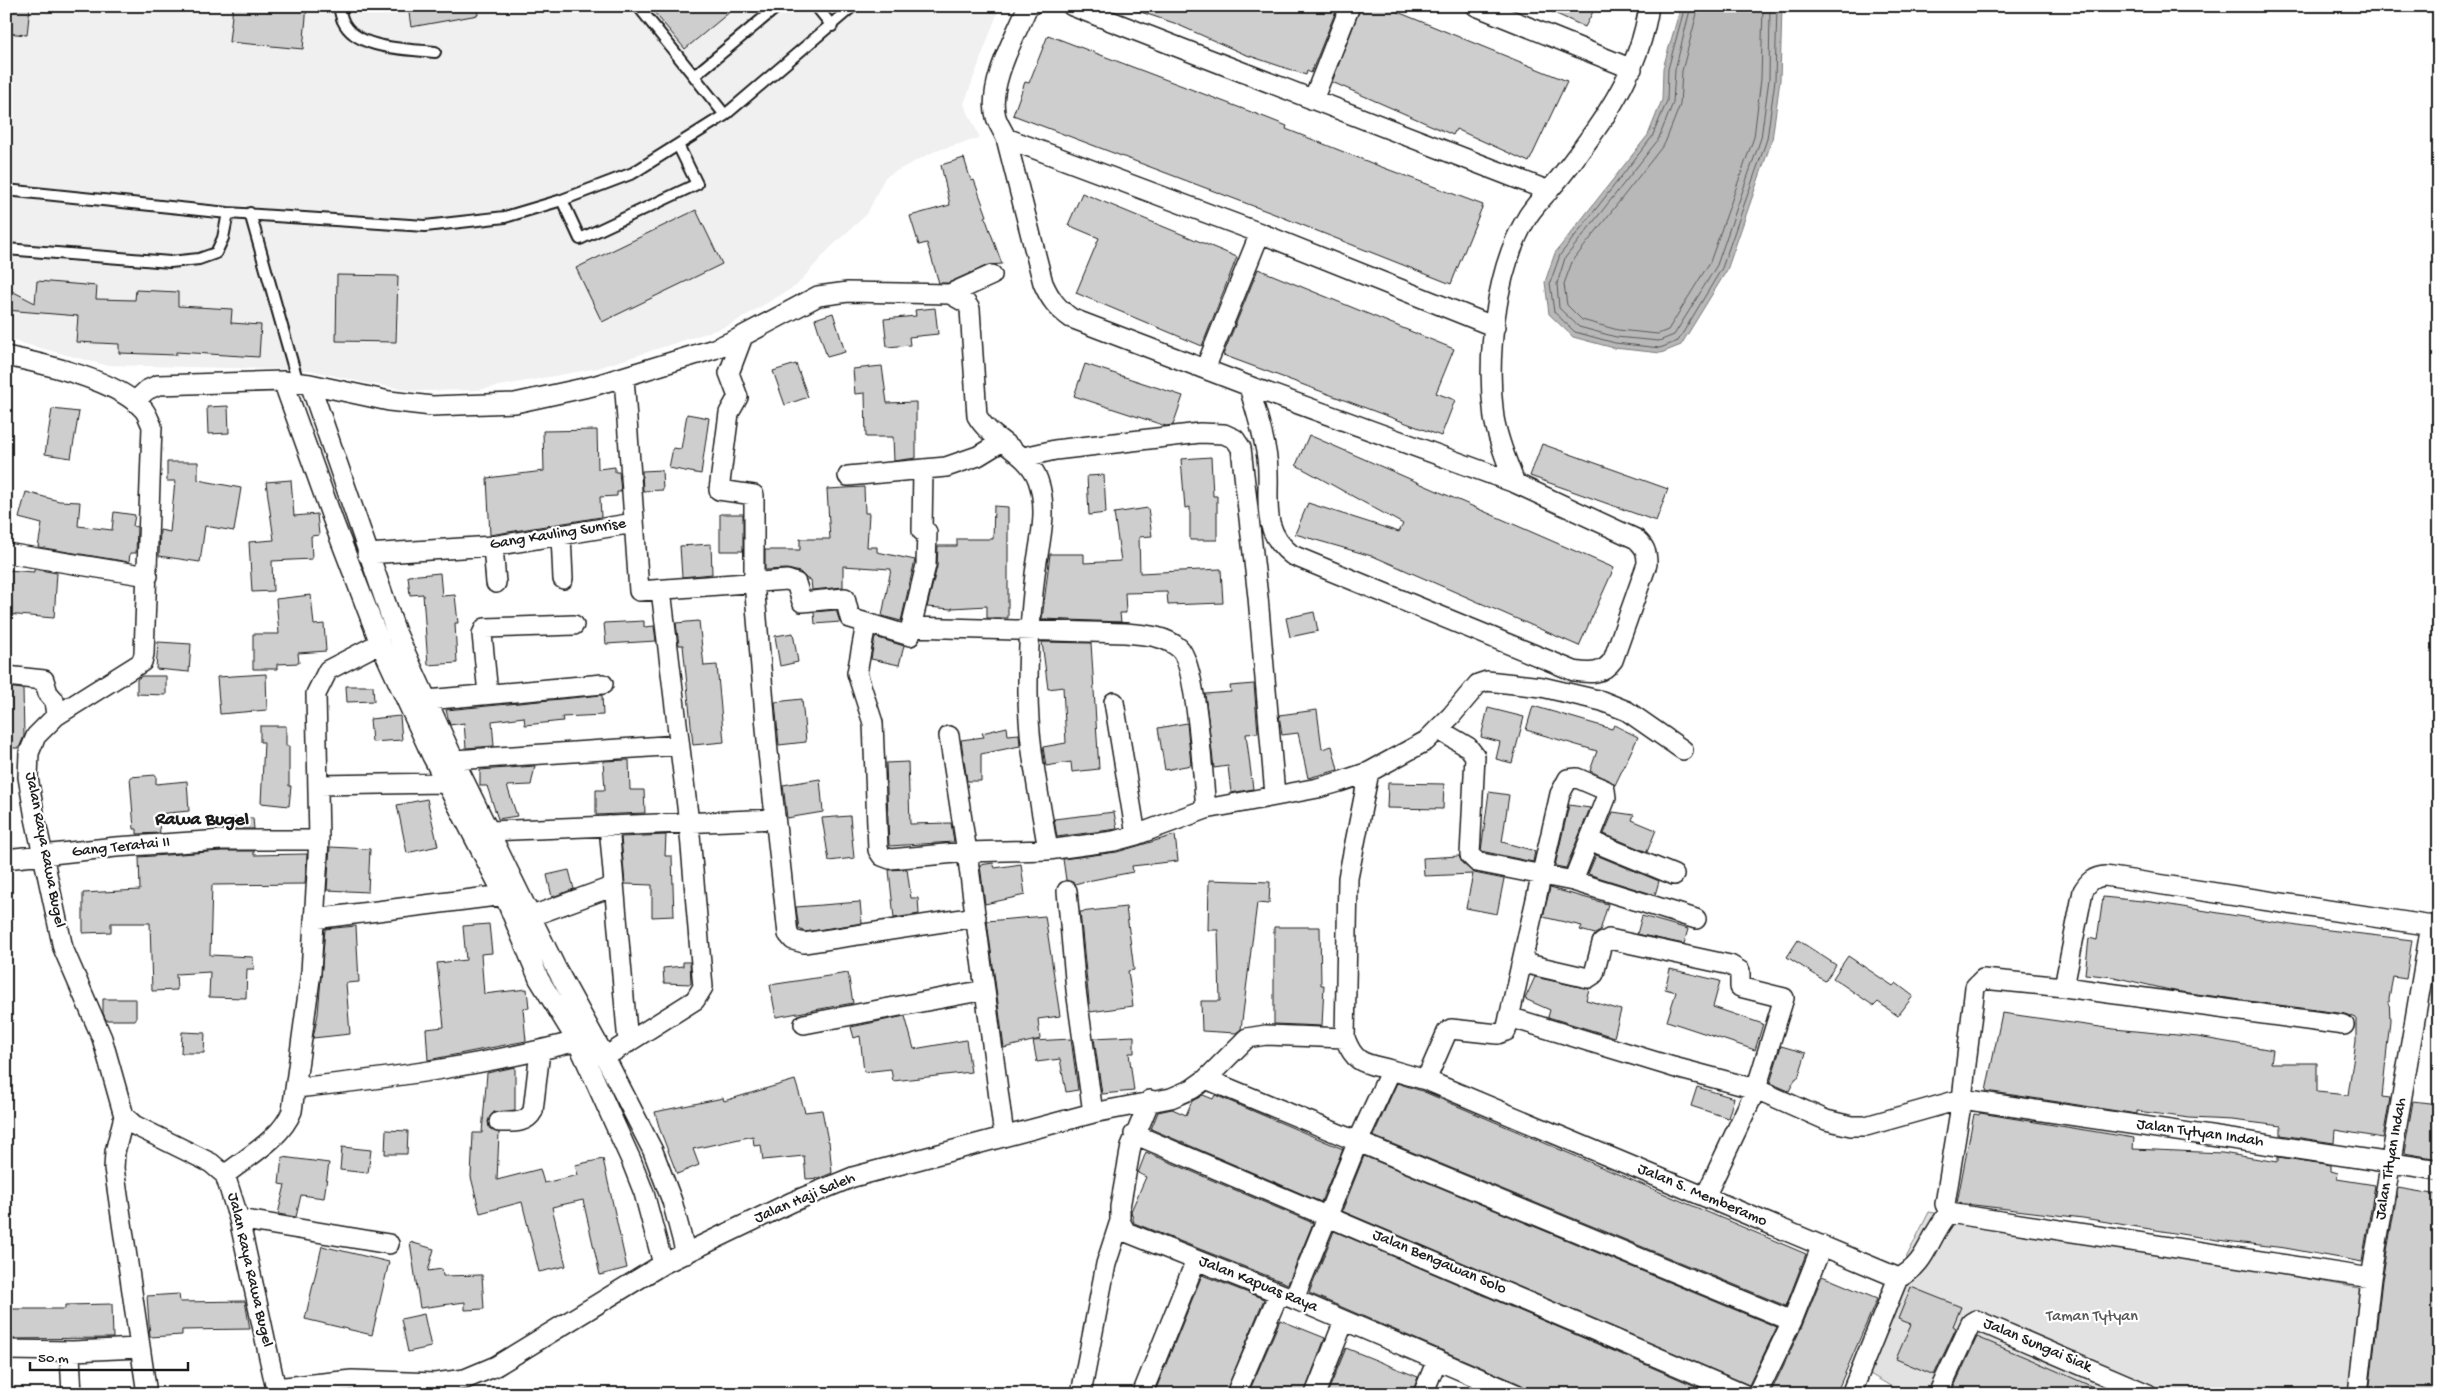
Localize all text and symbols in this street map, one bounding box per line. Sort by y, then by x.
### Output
street label: Gang Kavling Sunrise [489,515,628,555]
street label: Jalan Raya Rawa Bugel [20,771,68,929]
district label: Rawa Bugel [154,809,249,832]
street label: Gang Teratai II [71,833,171,863]
street label: Jalan Tityan Indah [2372,1096,2412,1222]
street label: Jalan Tytyan Indah [2135,1116,2265,1152]
street label: Jalan S. Memberamo [1634,1160,1770,1232]
street label: Jalan Haji Saleh [752,1169,859,1229]
street label: Jalan Raya Rawa Bugel [222,1191,276,1349]
street label: Jalan Bengawan Solo [1369,1226,1509,1300]
street label: Jalan Kapuas Raya [1196,1252,1321,1318]
park label: Taman Tytyan [2045,1308,2138,1327]
street label: Jalan Sungai Siak [1980,1315,2096,1378]
scale bar [30,1340,188,1372]
text: 50 m [38,1350,69,1368]

